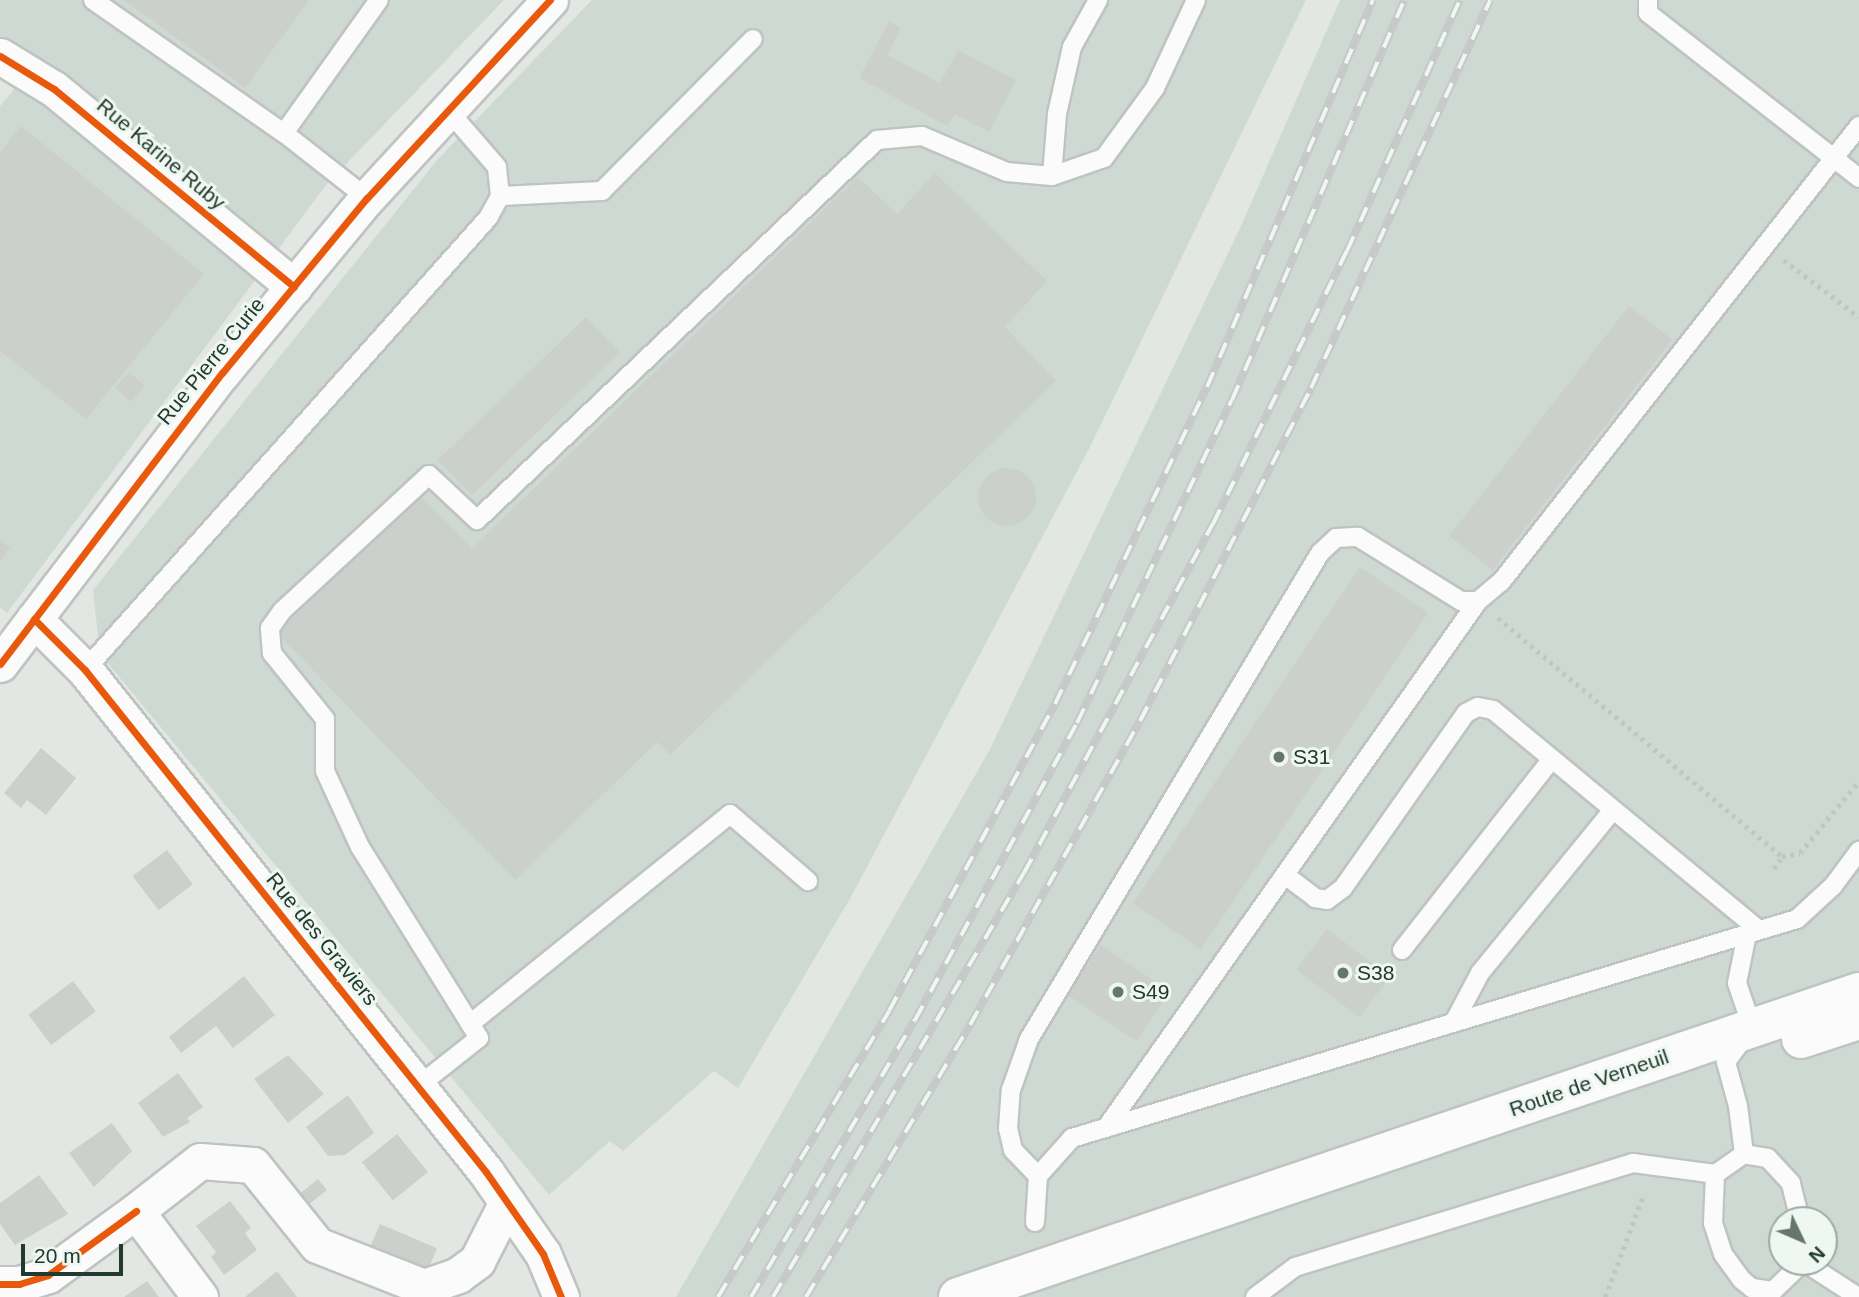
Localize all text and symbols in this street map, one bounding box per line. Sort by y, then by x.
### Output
street label: Rue Karine Ruby [92,93,230,215]
street label: Rue Pierre Curie [152,292,270,430]
place label: S31 [1293,744,1330,770]
marker: S31 [1271,749,1287,765]
street label: Rue des Graviers [261,868,383,1010]
place label: S38 [1357,960,1394,986]
marker: S38 [1335,965,1351,981]
place label: S49 [1132,979,1169,1005]
marker: S49 [1110,984,1126,1000]
street label: Route de Verneuil [1506,1044,1672,1122]
north arrow [1768,1206,1838,1276]
scale bar [24,1230,126,1274]
text: N [1805,1242,1829,1267]
text: 20 m [34,1244,81,1267]

